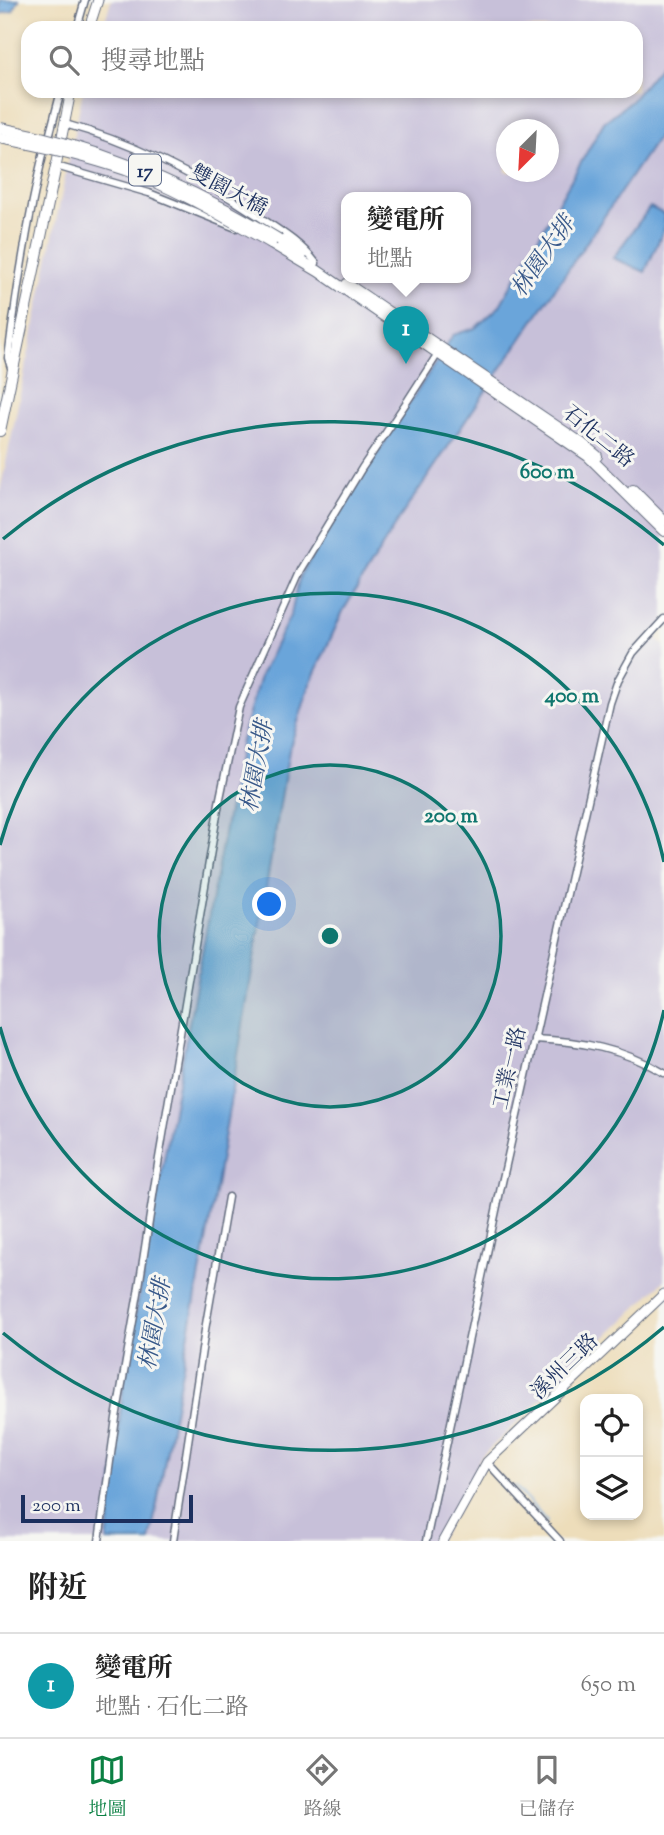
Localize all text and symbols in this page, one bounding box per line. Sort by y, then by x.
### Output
search box [21,21,643,98]
icon: search [45,41,83,79]
text: 搜尋地點 [101,44,205,81]
north arrow [496,119,559,182]
road number: 17 [129,154,161,186]
street label: 雙園大橋 [184,159,272,225]
popup [341,192,471,283]
text: 變電所 [367,203,445,240]
water label: 林園大排 [504,208,586,305]
text: 地點 [367,244,413,277]
pin: 1 [383,306,429,364]
street label: 石化二路 [556,399,640,476]
text: 600 m [520,458,575,488]
text: 400 m [544,682,600,712]
water label: 林園大排 [234,715,283,815]
text: 200 m [424,802,479,832]
your location [252,887,286,921]
centre of rings [318,924,342,948]
street label: 工業一路 [487,1024,535,1113]
water label: 林園大排 [132,1273,181,1373]
street label: 溪州三路 [525,1327,606,1407]
map controls [580,1394,643,1520]
button: locate [580,1394,643,1457]
button: layers [580,1457,643,1520]
scale bar [21,1492,192,1524]
text: 200 m [32,1493,81,1520]
text: 附近 [28,1568,88,1611]
text: 變電所 [95,1651,173,1688]
text: 1 [47,1669,55,1702]
text: 650 m [581,1669,636,1702]
text: 地點 · 石化二路 [95,1692,249,1725]
tab: 地圖 [88,1751,127,1824]
tab: 路線 [303,1751,342,1824]
tab: 已儲存 [518,1751,576,1824]

